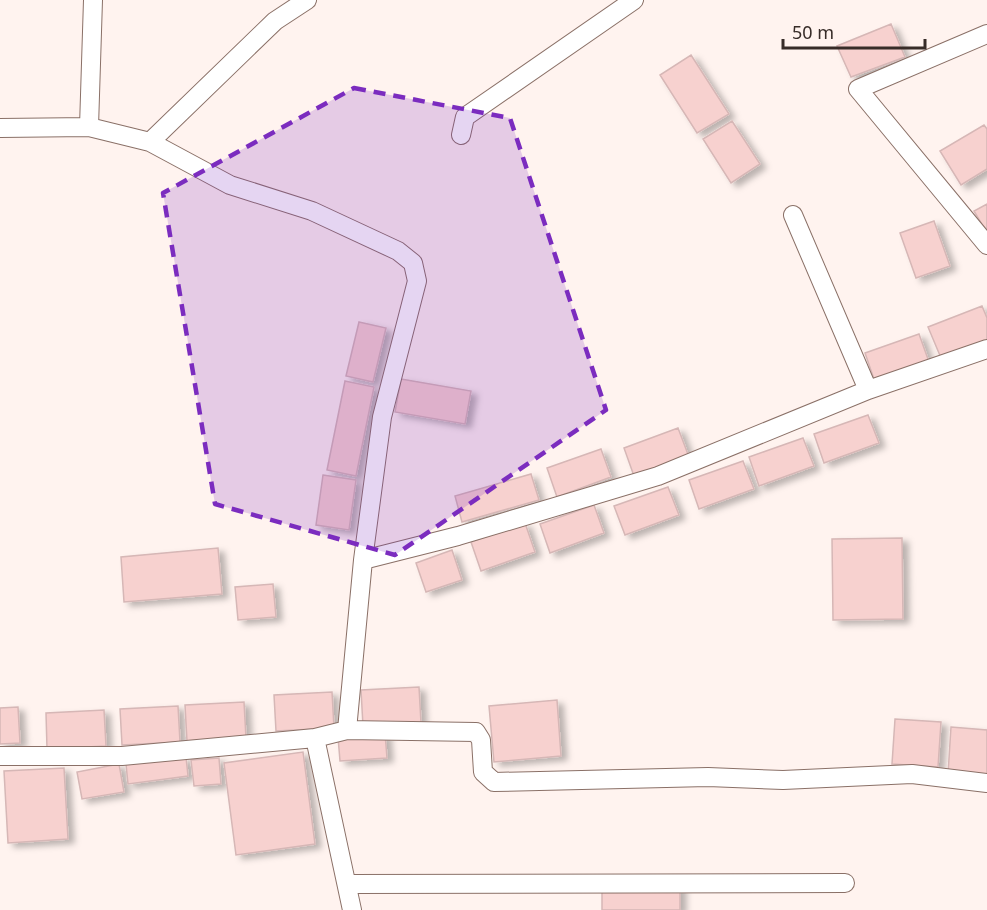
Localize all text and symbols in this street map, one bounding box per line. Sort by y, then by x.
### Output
scale bar [783,12,926,50]
text: 50 m [792,20,834,44]

